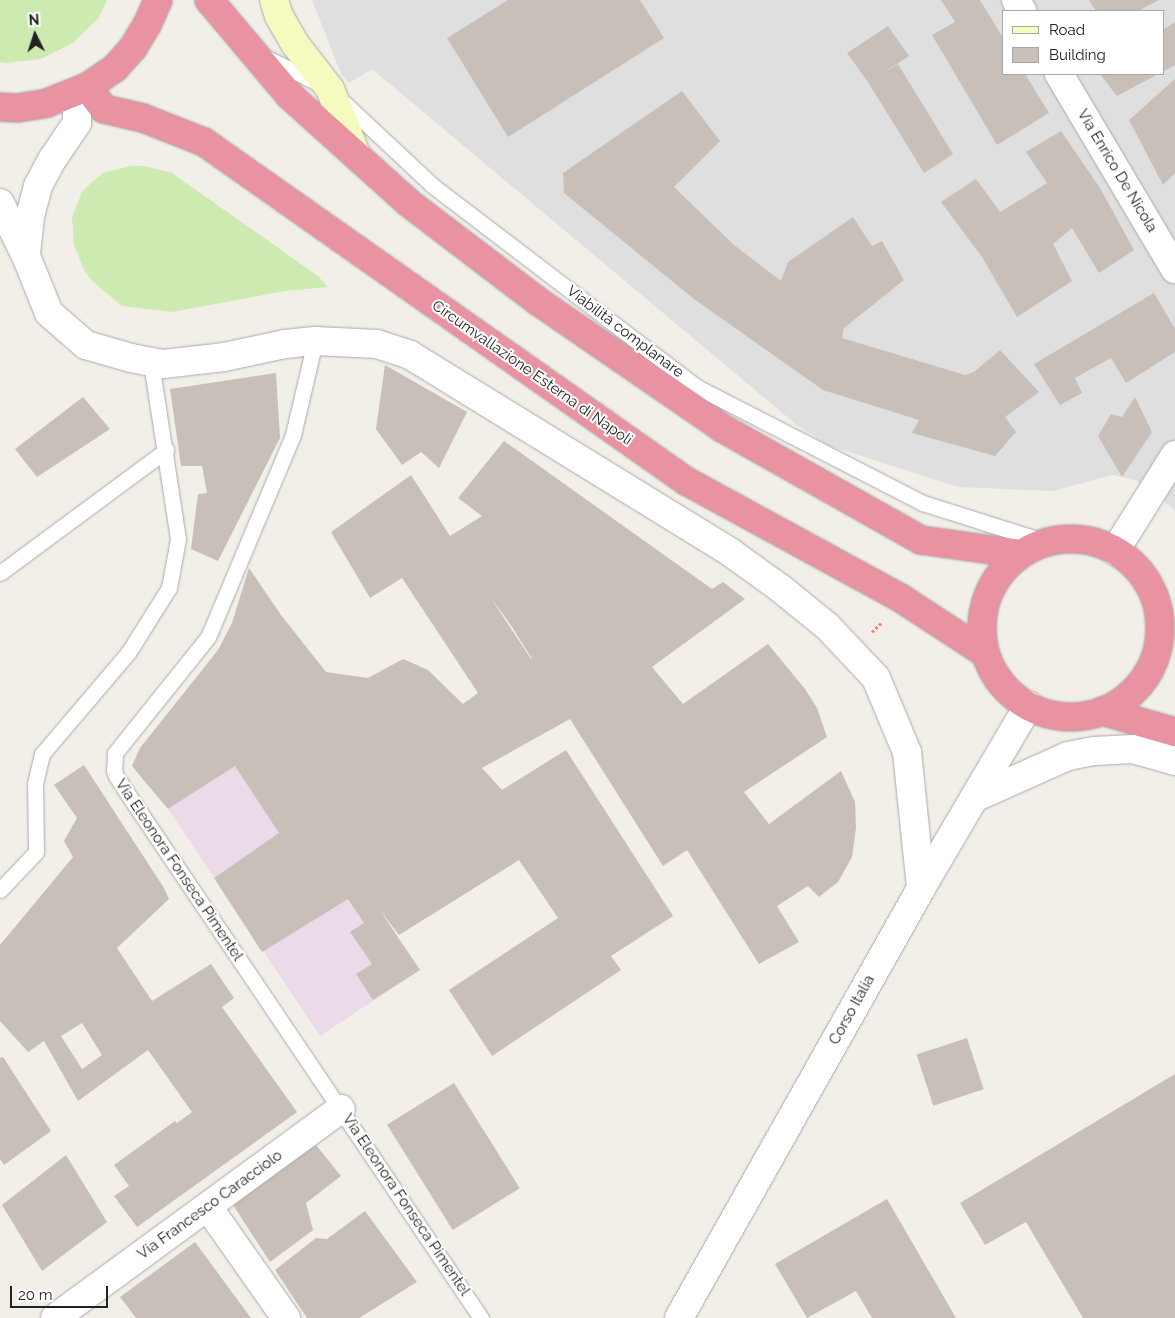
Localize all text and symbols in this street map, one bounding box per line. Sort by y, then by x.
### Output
north arrow [10,10,60,60]
legend [1002,10,1165,75]
text: N [28,12,40,28]
text: Road [1049,21,1085,39]
text: Building [1049,46,1106,64]
street label: Via Enrico De Nicola [1073,106,1161,236]
street label: Viabilità complanare [563,282,687,382]
street label: Circumvallazione Esterna di Napoli [428,297,636,449]
street label: Via Eleonora Fonseca Pimentel [111,776,247,964]
street label: Corso Italia [826,972,878,1048]
street label: Via Eleonora Fonseca Pimentel [338,1111,474,1299]
street label: Via Francesco Caracciolo [134,1146,286,1264]
scale bar [12,1276,110,1308]
text: 20 m [18,1286,53,1304]

